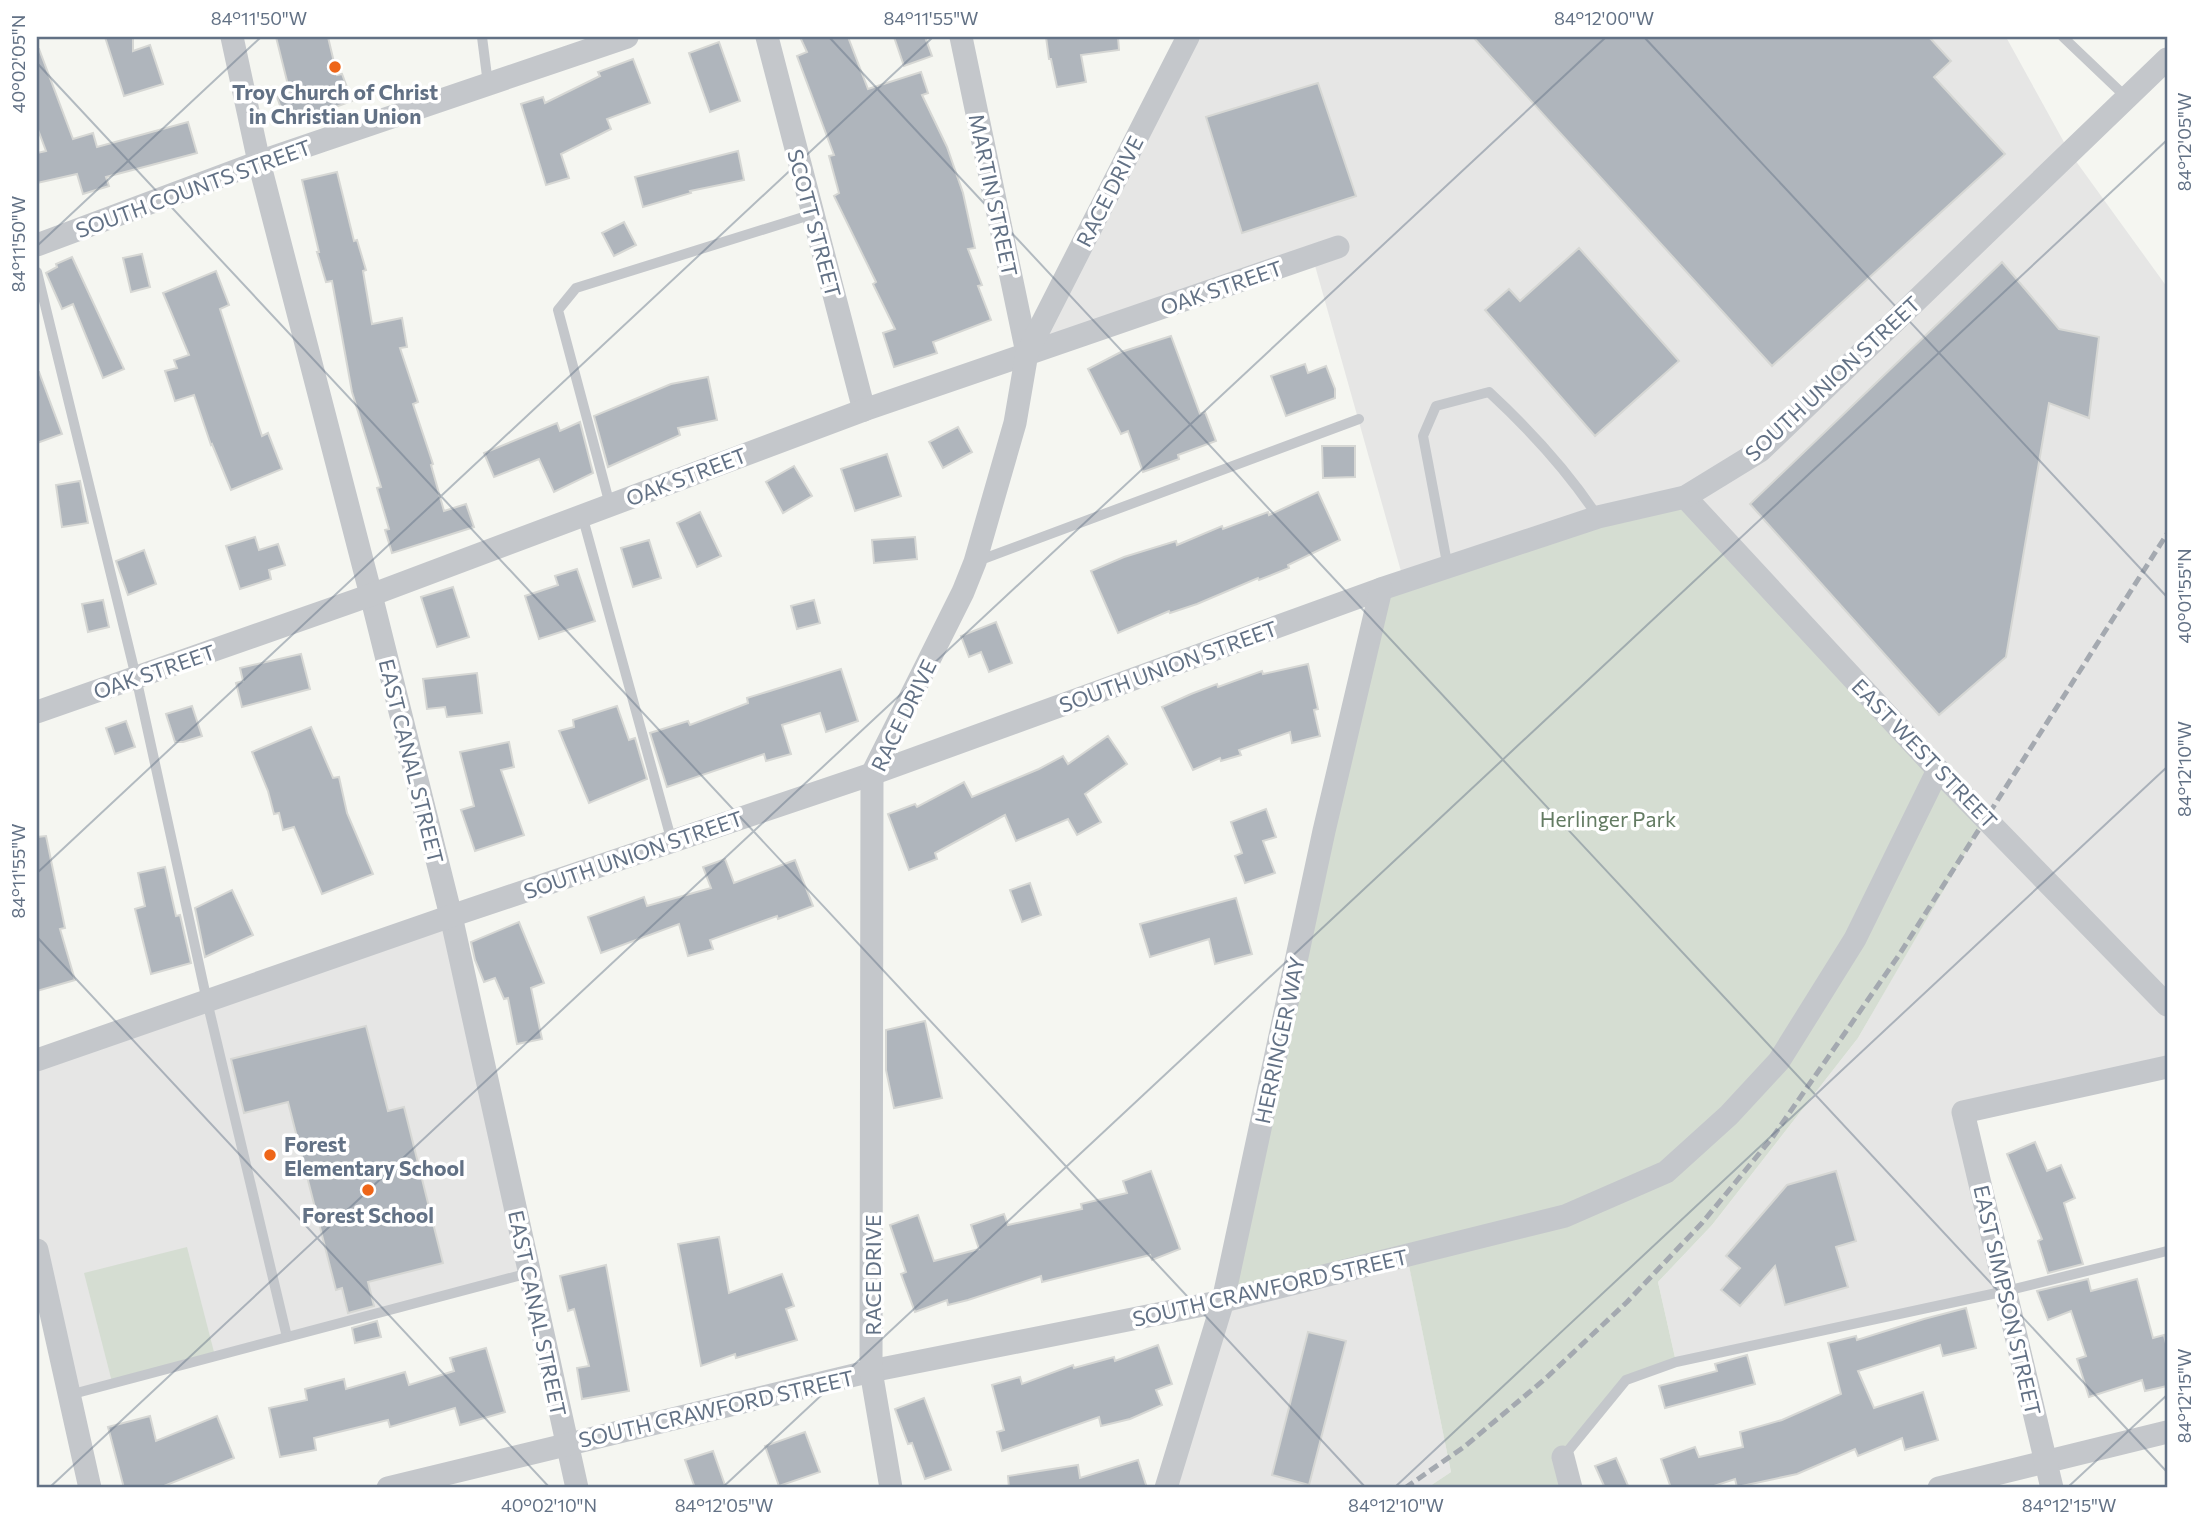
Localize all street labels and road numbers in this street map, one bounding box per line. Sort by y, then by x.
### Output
street label: MARTIN STREET [965,112,1023,278]
street label: RACE DRIVE [1070,131,1148,251]
street label: SOUTH COUNTS STREET [72,134,314,242]
street label: SCOTT STREET [783,146,847,300]
street label: OAK STREET [1157,254,1285,320]
street label: SOUTH UNION STREET [1739,290,1925,466]
street label: OAK STREET [622,442,750,510]
street label: SOUTH UNION STREET [1056,615,1280,717]
street label: OAK STREET [90,638,218,704]
street label: RACE DRIVE [865,655,941,775]
street label: EAST CANAL STREET [375,656,449,866]
street label: EAST WEST STREET [1847,673,2003,833]
street label: SOUTH UNION STREET [520,805,746,903]
street label: HERRINGER WAY [1249,954,1309,1126]
street label: EAST SIMPSON STREET [1969,1183,2047,1417]
street label: EAST CANAL STREET [504,1208,572,1418]
street label: RACE DRIVE [860,1214,885,1336]
street label: SOUTH CRAWFORD STREET [1130,1243,1410,1331]
street label: SOUTH CRAWFORD STREET [576,1364,856,1452]

